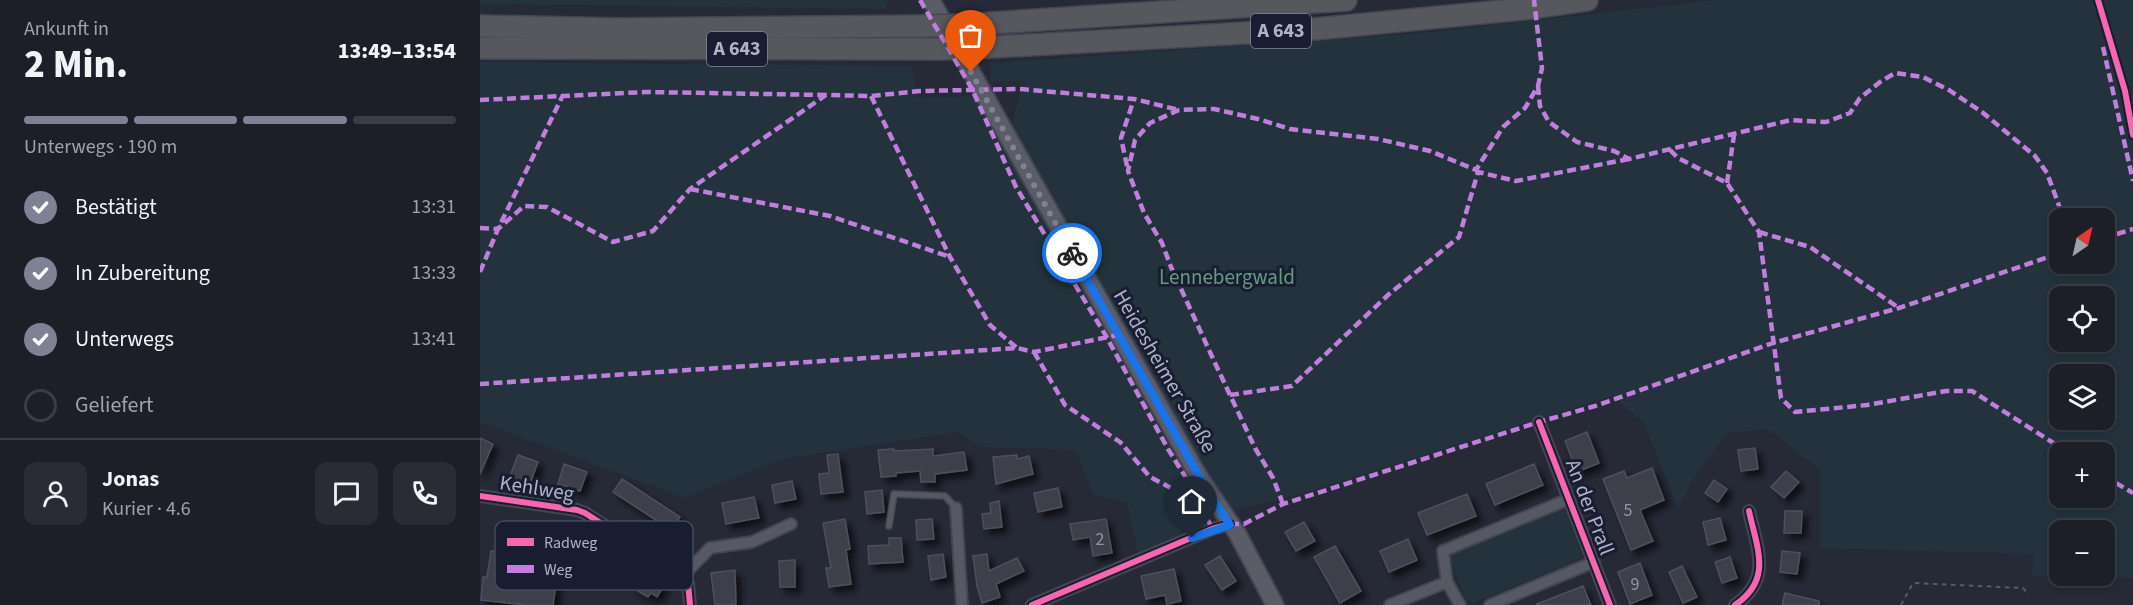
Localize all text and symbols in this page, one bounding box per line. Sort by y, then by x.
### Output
pin [945,10,996,72]
road number: A 643 [1251,14,1311,48]
text: Ankunft in [24,15,109,43]
icon: bag [954,19,987,52]
road number: A 643 [707,32,767,66]
text: 13:49–13:54 [338,35,456,67]
text: 2 Min. [24,37,128,93]
text: Unterwegs · 190 m [24,133,177,161]
icon: check [24,191,57,224]
text: Bestätigt [75,191,157,223]
text: 13:31 [411,193,456,221]
north arrow [2049,208,2115,274]
map controls [2049,208,2115,586]
courier [1042,223,1102,283]
icon: bike [1056,237,1089,270]
icon: check [24,257,57,290]
text: In Zubereitung [75,257,210,289]
text: 13:33 [411,259,456,287]
park label: Lennebergwald [1159,262,1295,292]
street label: Heidesheimer Straße [1106,284,1224,458]
button: locate [2049,286,2115,352]
icon: check [24,323,57,356]
text: Unterwegs [75,323,174,355]
text: 13:41 [411,325,456,353]
button: layers [2049,364,2115,430]
text: Geliefert [75,389,154,421]
button: + [2049,442,2115,508]
street label: An der Prall [1558,455,1622,559]
button: person [24,462,87,525]
button: chat [315,462,378,525]
button: phone [393,462,456,525]
text: Jonas [102,463,159,495]
street label: Kehlweg [498,467,577,509]
pin [1166,476,1217,538]
icon: home [1175,485,1208,518]
text: Kurier · 4.6 [102,495,191,523]
house number: 5 [1624,498,1633,523]
button: − [2049,520,2115,586]
legend [495,521,693,590]
house number: 2 [1096,527,1105,552]
text: Radweg [544,532,597,554]
text: Weg [544,559,572,581]
house number: 9 [1631,572,1640,597]

